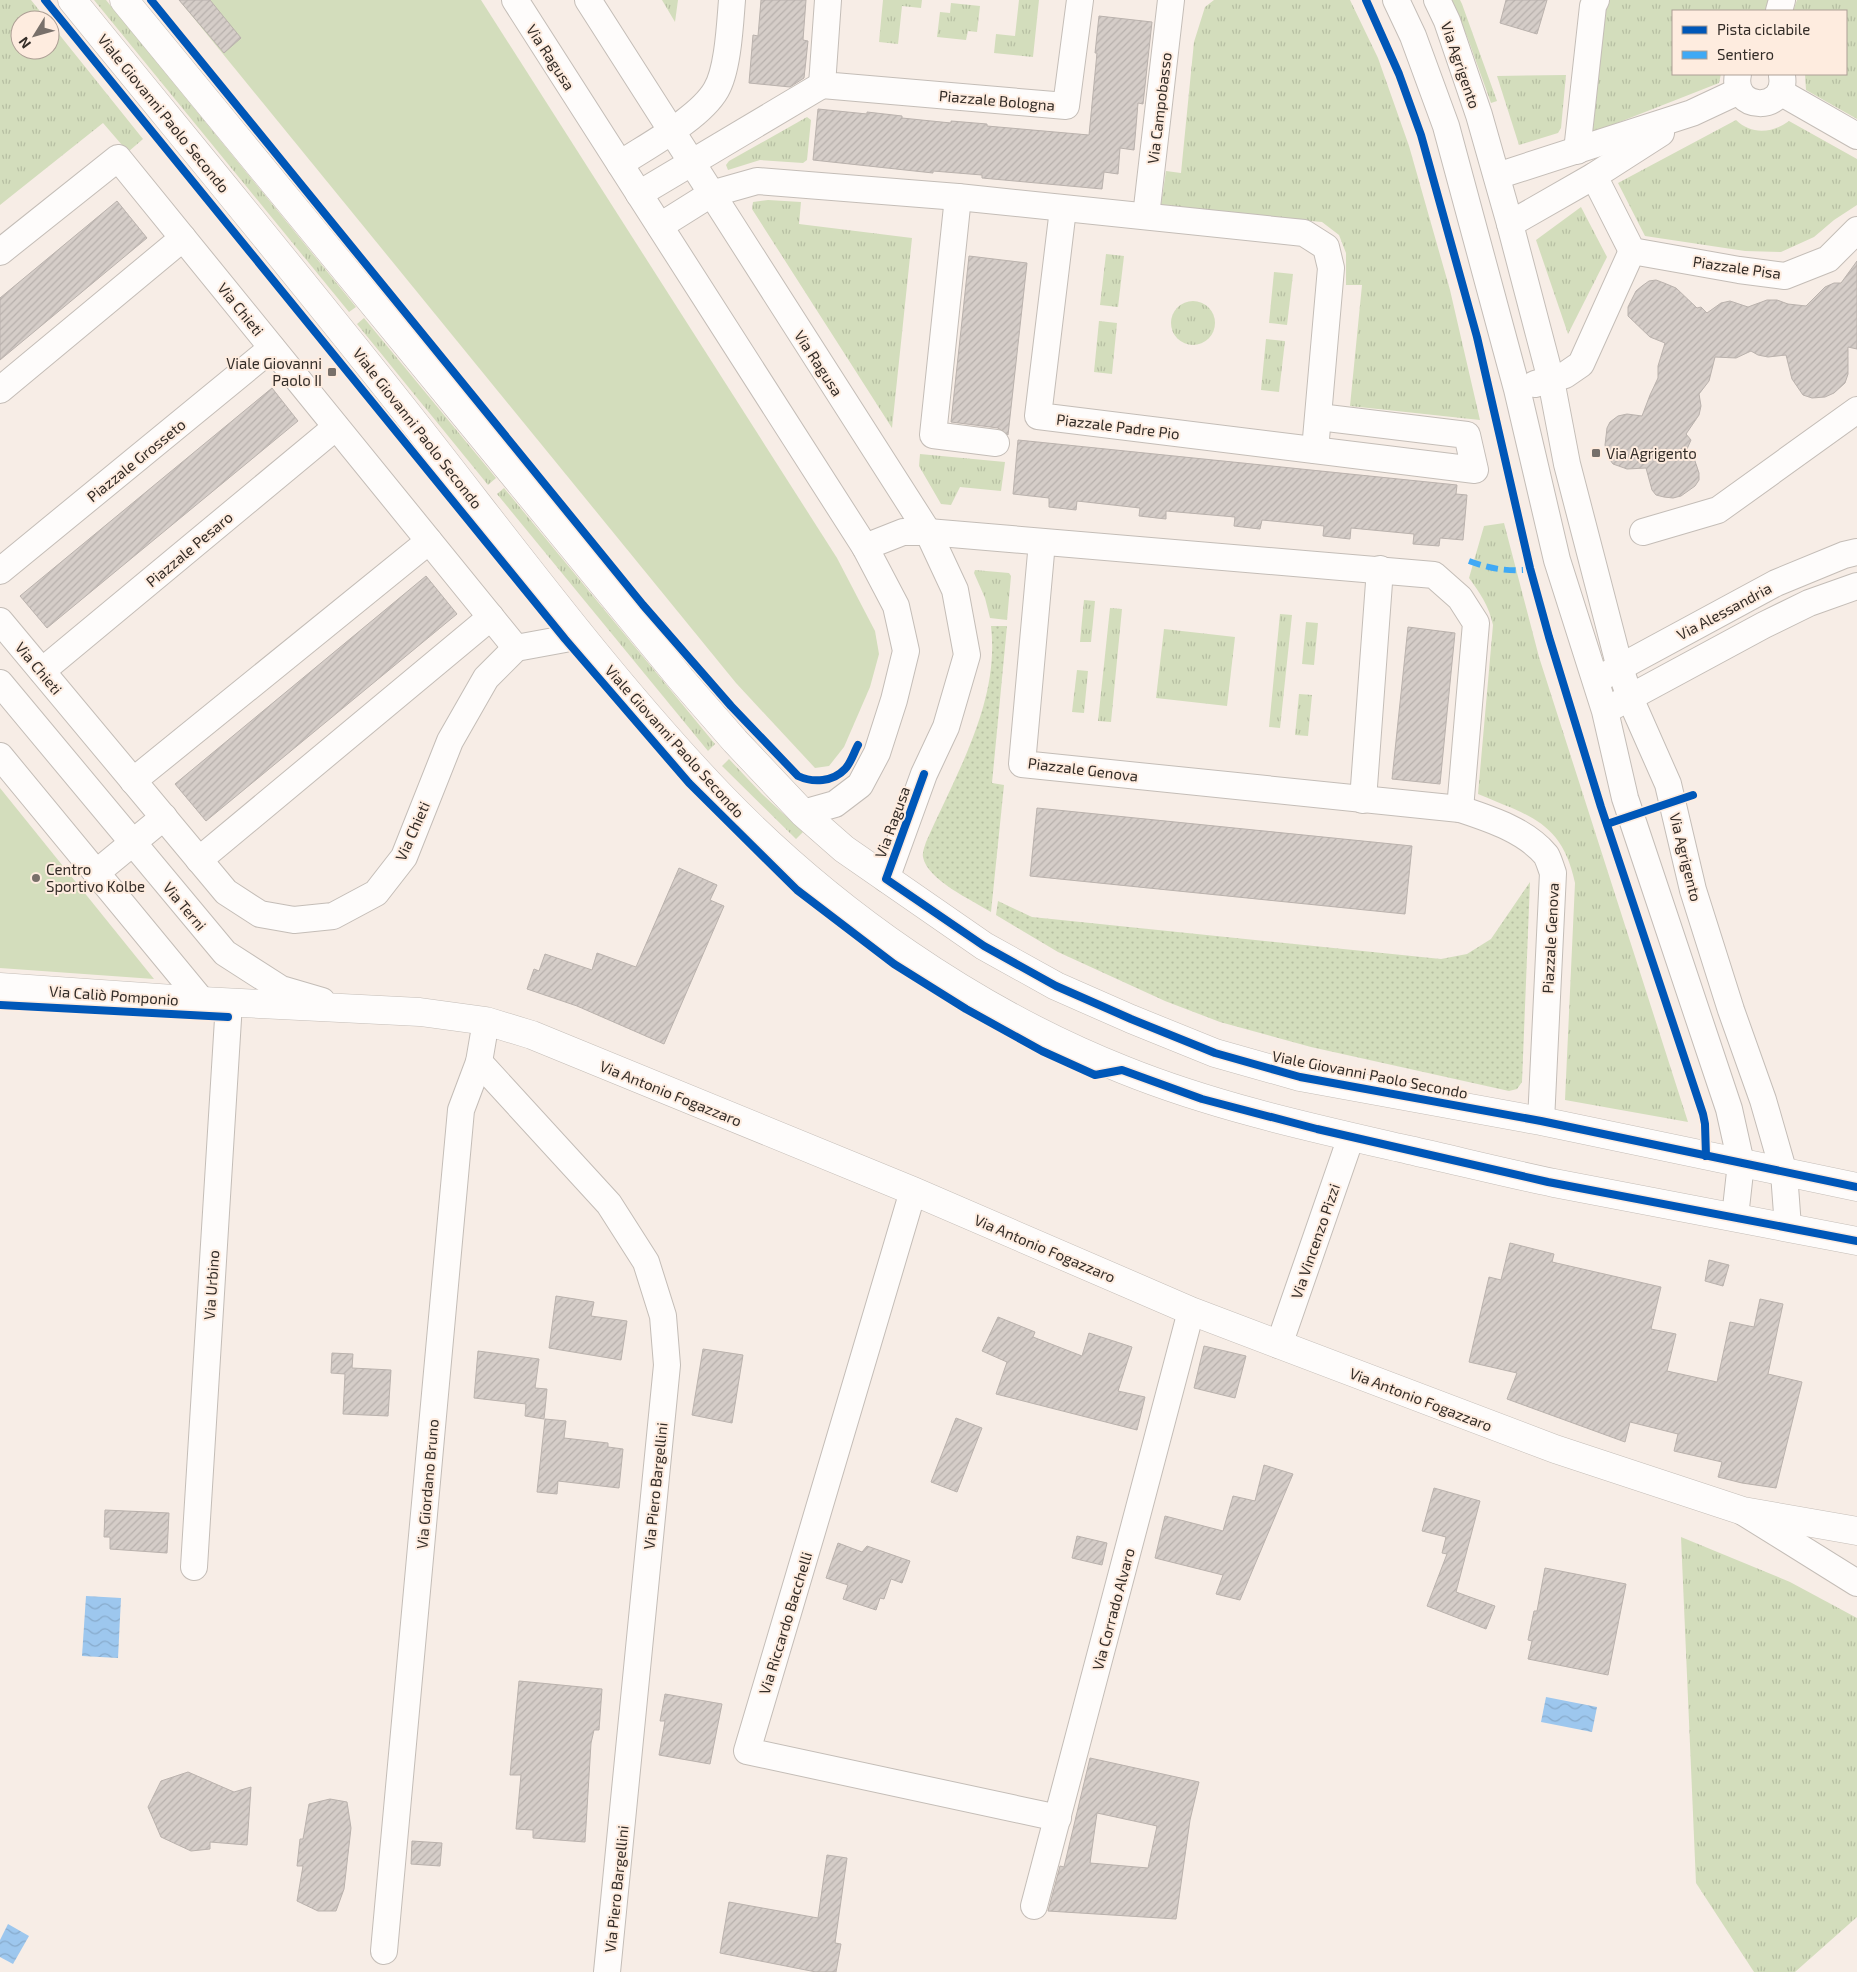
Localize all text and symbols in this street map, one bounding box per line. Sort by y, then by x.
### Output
north arrow [10,10,60,60]
legend [1672,10,1847,75]
street label: Via Agrigento [1438,19,1484,111]
text: Pista ciclabile [1717,20,1810,38]
street label: Via Ragusa [523,21,579,93]
street label: Viale Giovanni Paolo Secondo [94,30,234,196]
text: N [14,34,34,52]
text: Sentiero [1717,45,1774,63]
street label: Via Campobasso [1143,51,1175,165]
street label: Piazzale Bologna [938,86,1056,114]
street label: Piazzale Pisa [1692,252,1782,282]
street label: Via Chieti [214,279,268,339]
street label: Via Ragusa [791,327,847,399]
street label: Viale Giovanni Paolo Secondo [350,344,486,512]
place label: Viale Giovanni Paolo II [226,354,322,389]
marker: Viale Giovanni Paolo II [326,366,338,378]
street label: Piazzale Padre Pio [1055,410,1181,442]
street label: Piazzale Grosseto [83,415,189,505]
place label: Via Agrigento [1606,444,1697,462]
marker: Via Agrigento [1590,447,1602,459]
street label: Piazzale Pesaro [142,508,236,590]
street label: Via Alessandria [1674,578,1774,644]
street label: Via Chieti [12,638,66,698]
street label: Viale Giovanni Paolo Secondo [602,661,748,821]
street label: Piazzale Genova [1027,753,1139,785]
street label: Via Ragusa [871,784,913,860]
street label: Via Chieti [391,799,433,863]
street label: Via Agrigento [1666,811,1706,903]
place label: Centro Sportivo Kolbe [46,860,145,895]
marker: Centro Sportivo Kolbe [30,872,42,884]
street label: Via Terni [160,878,210,934]
street label: Piazzale Genova [1538,882,1562,994]
street label: Via Caliò Pomponio [49,981,179,1009]
street label: Viale Giovanni Paolo Secondo [1271,1046,1469,1102]
street label: Via Antonio Fogazzaro [597,1056,745,1130]
street label: Via Vincenzo Pizzi [1287,1181,1343,1301]
street label: Via Antonio Fogazzaro [972,1210,1118,1286]
street label: Via Urbino [200,1249,222,1321]
street label: Via Antonio Fogazzaro [1347,1363,1495,1435]
street label: Via Giordano Bruno [412,1418,442,1550]
street label: Via Piero Bargellini [639,1422,671,1550]
street label: Via Corrado Alvaro [1088,1546,1138,1672]
street label: Via Riccardo Bacchelli [755,1550,815,1696]
street label: Via Piero Bargellini [600,1825,632,1953]

